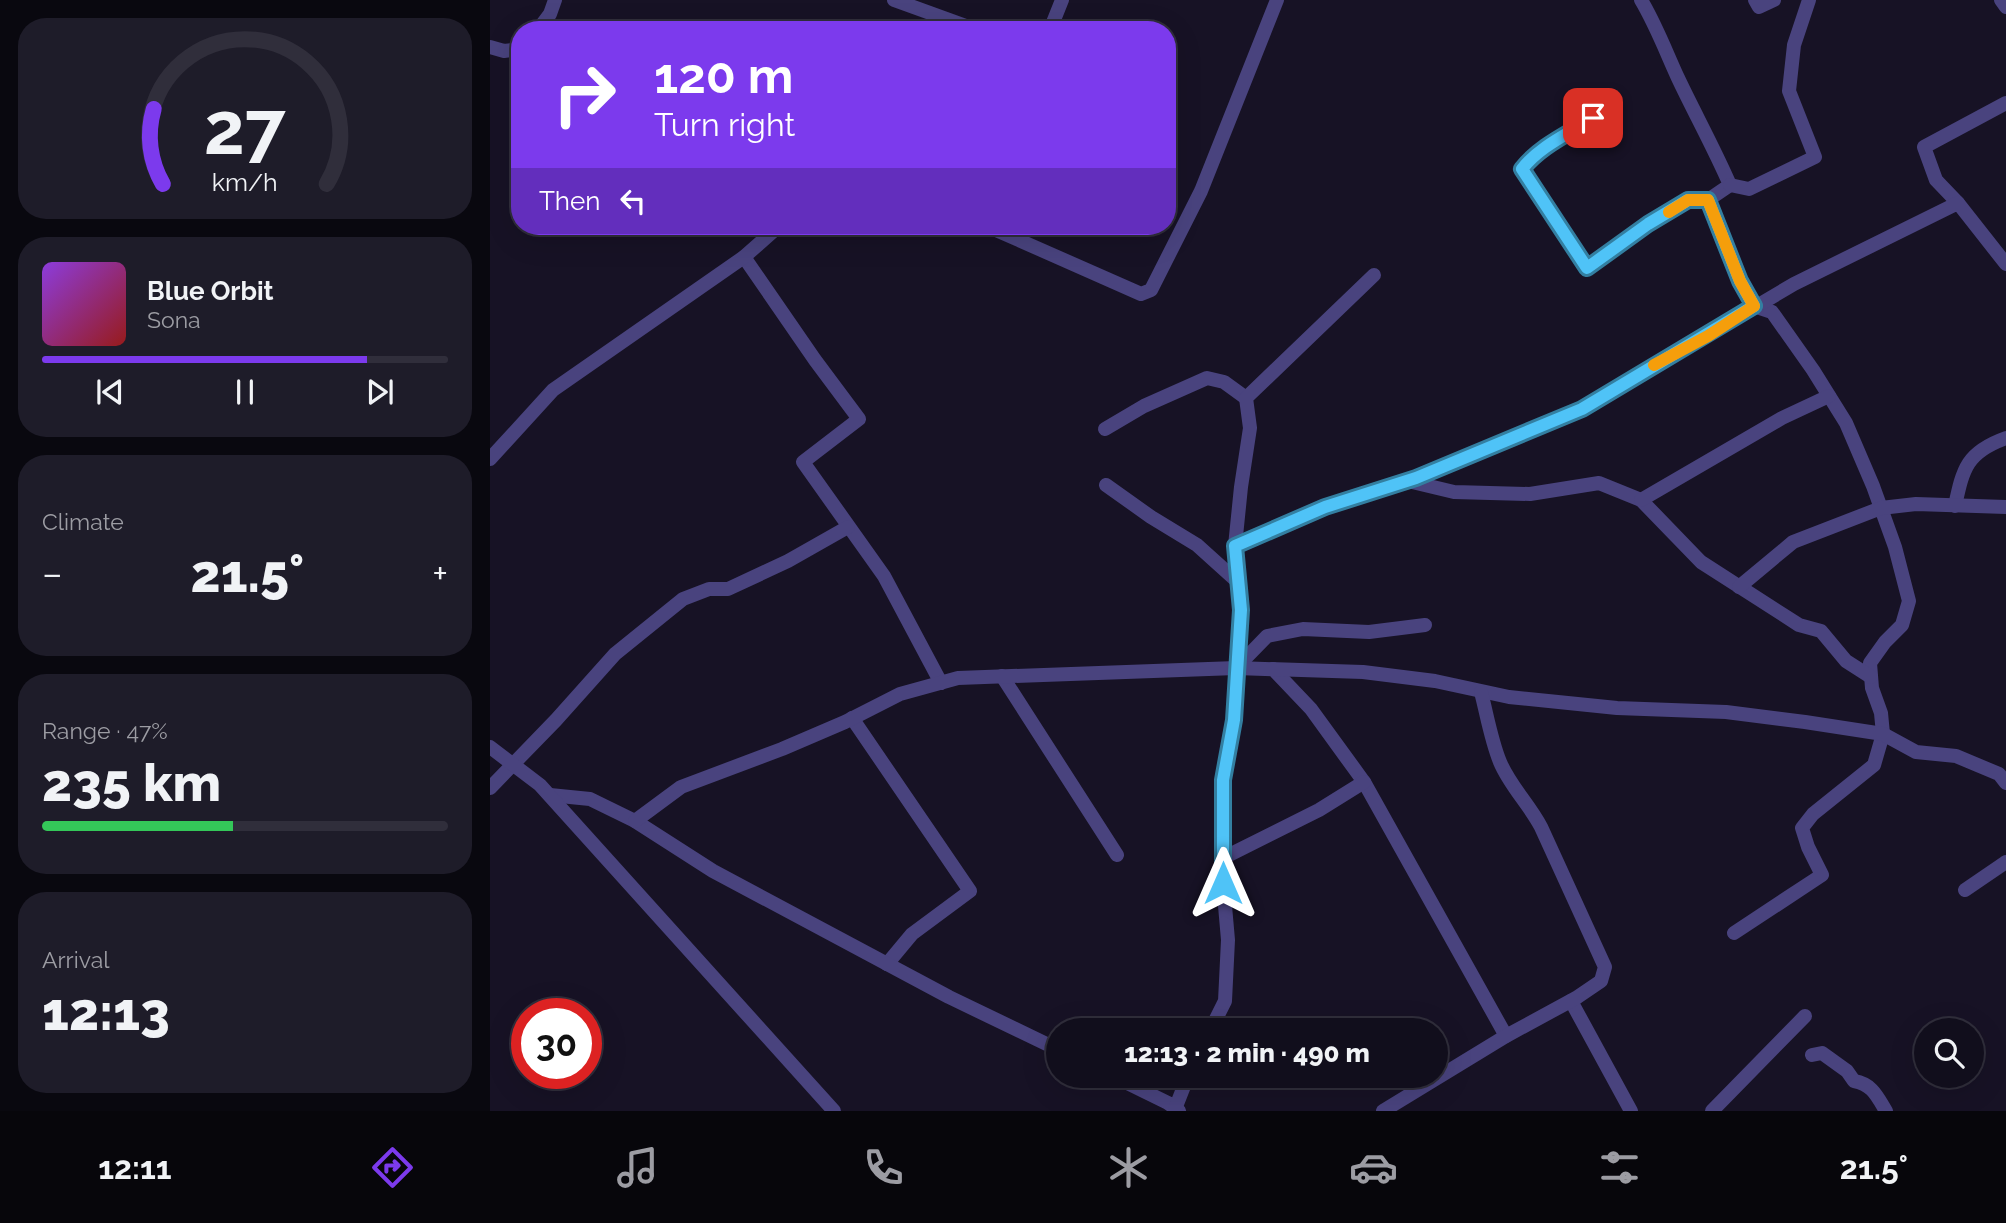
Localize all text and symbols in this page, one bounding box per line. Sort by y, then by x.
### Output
text: 120 m [654,47,793,104]
icon: right [539,49,630,140]
text: 27 [204,87,286,172]
pin [1563,88,1623,148]
icon: arrive [1574,99,1612,137]
text: Turn right [654,106,795,143]
text: km/h [212,167,278,197]
icon: left [614,182,652,220]
text: Then [539,186,600,216]
text: Blue Orbit [147,276,274,306]
text: Sona [147,306,201,333]
icon: previous [91,373,129,411]
icon: pause [226,373,264,411]
icon: next [361,373,399,411]
text: Climate [42,508,124,535]
text: 21.5° [190,543,304,604]
text: − [42,551,62,596]
text: + [432,551,448,596]
text: Range · 47% [42,717,168,744]
text: 235 km [42,752,221,813]
position arrow [1186,846,1260,920]
text: Arrival [42,946,109,973]
text: 12:13 [42,981,170,1042]
speed limit sign: 30 [511,998,602,1089]
map controls [1914,1018,1984,1088]
button: search [1914,1018,1984,1088]
text: 12:13 · 2 min · 490 m [1124,1038,1370,1068]
icon: directions [368,1143,417,1192]
icon: music [613,1143,662,1192]
icon: phone [859,1143,908,1192]
icon: climate [1104,1143,1153,1192]
icon: car [1349,1143,1398,1192]
icon: filters [1595,1143,1644,1192]
text: 12:11 [98,1149,172,1186]
text: 21.5° [1840,1149,1908,1186]

